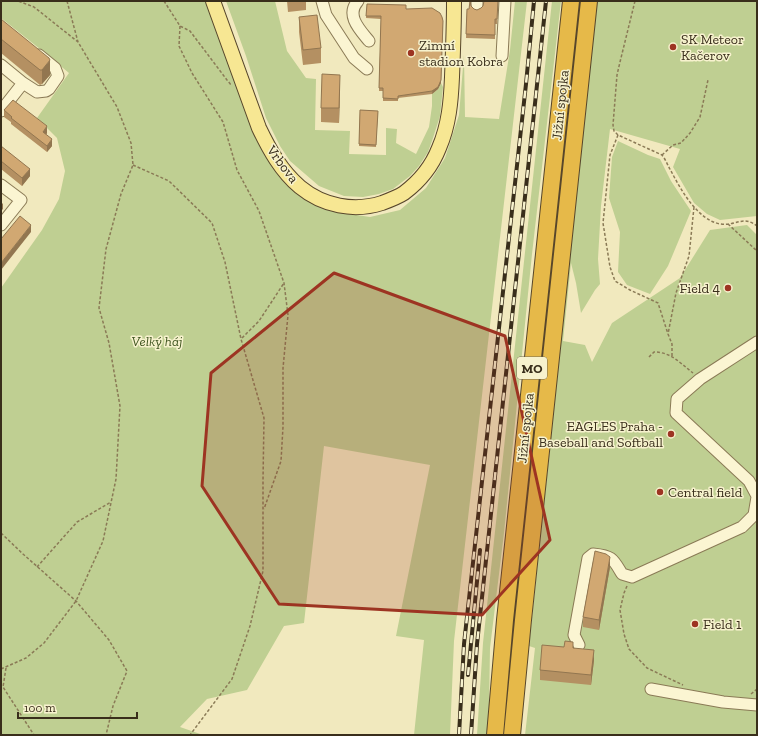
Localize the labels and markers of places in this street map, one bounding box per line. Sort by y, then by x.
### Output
place label: SK Meteor Kačerov [681,31,744,64]
place label: Zimní stadion Kobra [419,37,503,70]
marker: SK Meteor Kačerov [668,42,678,52]
marker: Zimní stadion Kobra [406,48,416,58]
place label: Field 4 [680,280,720,297]
marker: Field 4 [723,283,733,293]
place label: EAGLES Praha - Baseball and Softball [539,418,663,451]
marker: EAGLES Praha - Baseball and Softball [666,429,676,439]
place label: Central field [668,484,743,501]
marker: Central field [655,487,665,497]
place label: Field 1 [703,616,742,633]
marker: Field 1 [690,619,700,629]

